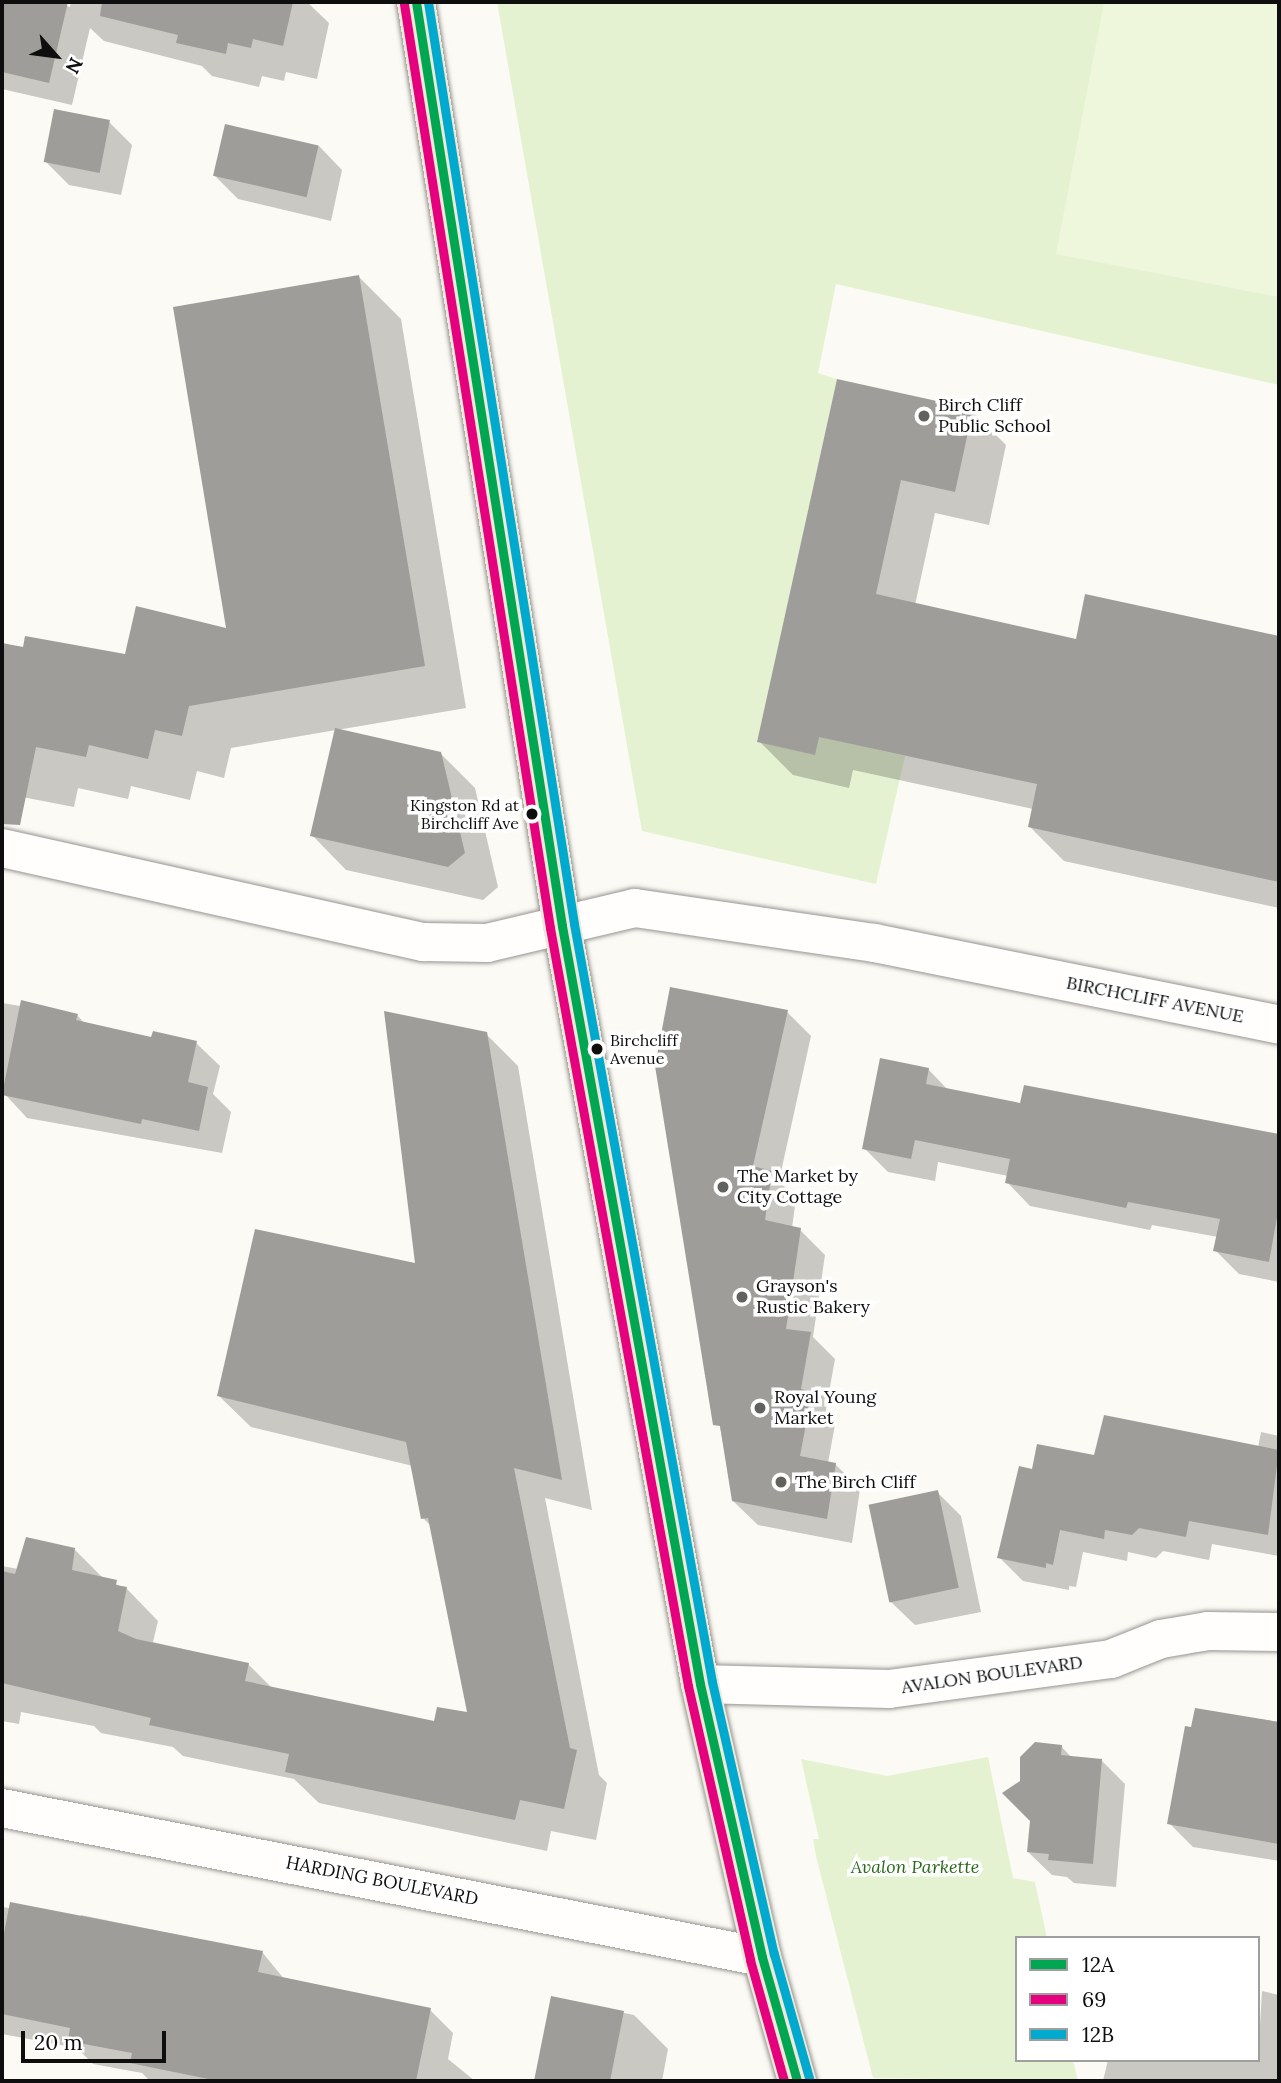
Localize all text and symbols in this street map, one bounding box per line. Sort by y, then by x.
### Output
north arrow [21,21,91,91]
text: N [60,54,89,78]
place label: Birch Cliff Public School [938,395,1051,438]
marker: Birch Cliff Public School [916,408,932,424]
place label: Kingston Rd at Birchcliff Ave [410,795,519,833]
marker: Kingston Rd at Birchcliff Ave [525,807,539,821]
street label: BIRCHCLIFF AVENUE [1064,972,1246,1028]
place label: Birchcliff Avenue [610,1030,678,1068]
marker: Birchcliff Avenue [590,1042,604,1056]
place label: The Market by City Cottage [737,1166,858,1208]
marker: The Market by City Cottage [715,1179,731,1195]
place label: Grayson's Rustic Bakery [756,1276,870,1318]
marker: Grayson's Rustic Bakery [734,1289,750,1305]
place label: Royal Young Market [774,1387,876,1430]
marker: Royal Young Market [752,1400,768,1416]
place label: The Birch Cliff [795,1471,916,1493]
marker: The Birch Cliff [773,1474,789,1490]
street label: AVALON BOULEVARD [900,1652,1084,1698]
street label: HARDING BOULEVARD [284,1852,480,1910]
park label: Avalon Parkette [851,1856,979,1878]
legend [1015,1936,1260,2062]
text: 12A [1082,1951,1114,1978]
text: 69 [1082,1986,1106,2013]
scale bar [24,2016,170,2060]
text: 12B [1082,2021,1114,2048]
text: 20 m [34,2029,83,2056]

